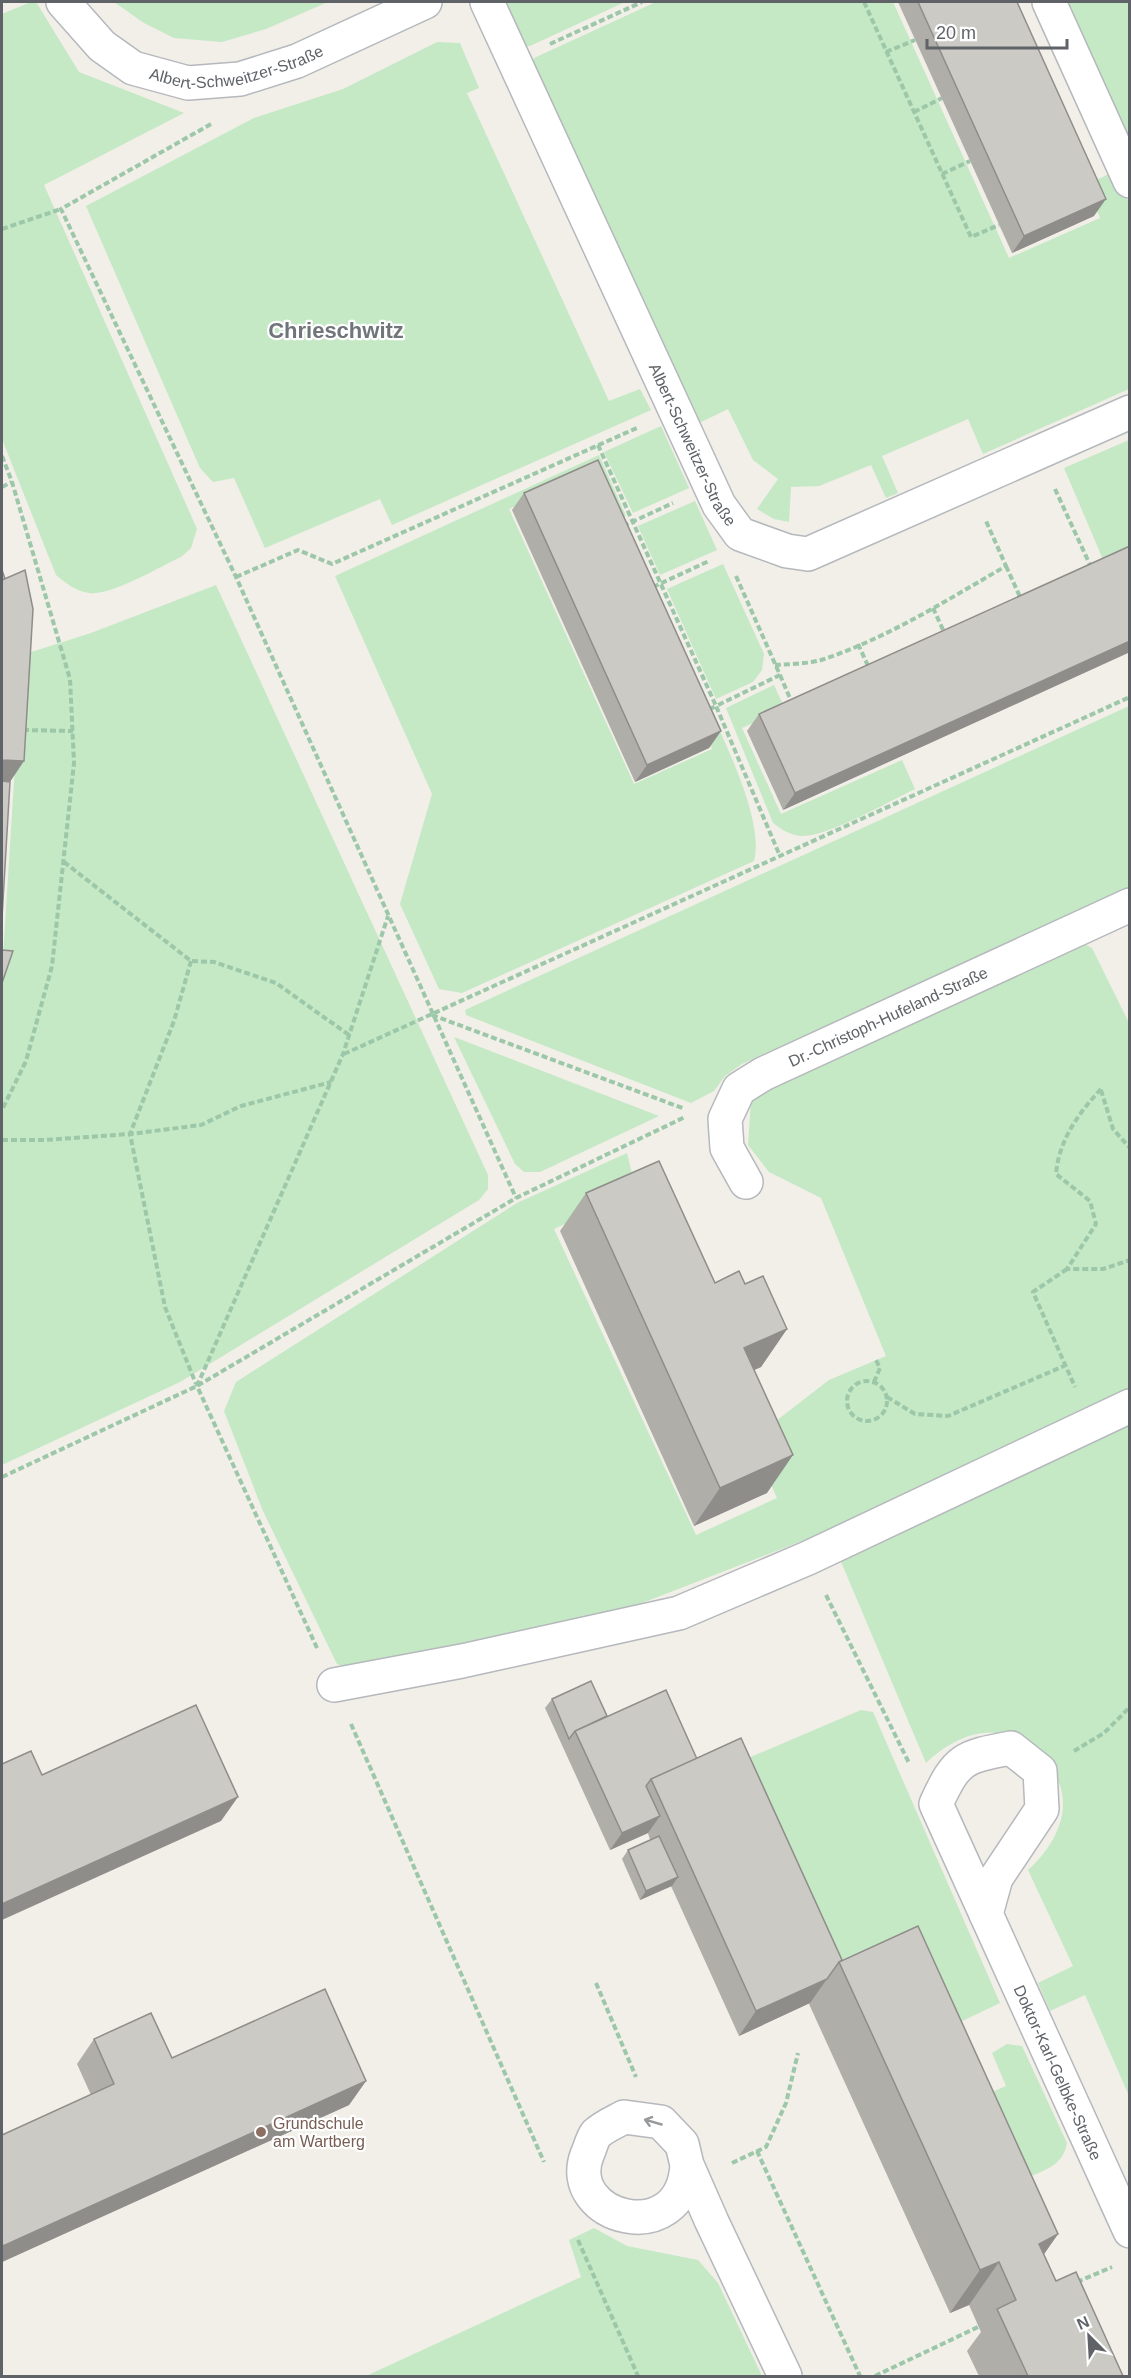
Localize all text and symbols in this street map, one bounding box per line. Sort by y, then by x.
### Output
scale bar [927,12,1066,50]
text: 20 m [936,23,976,43]
street label: Albert-Schweitzer-Straße [148,42,326,92]
district label: Chrieschwitz [268,318,404,343]
street label: Albert-Schweitzer-Straße [646,360,740,529]
street label: Dr.-Christoph-Hufeland-Straße [786,963,990,1070]
street label: Doktor-Karl-Gelbke-Straße [1011,1982,1105,2163]
place label: Grundschule am Wartberg [273,2115,365,2150]
one-way arrow [644,2116,663,2127]
marker: Grundschule am Wartberg [254,2125,268,2139]
north arrow [1059,2306,1119,2366]
text: N [1074,2313,1092,2333]

